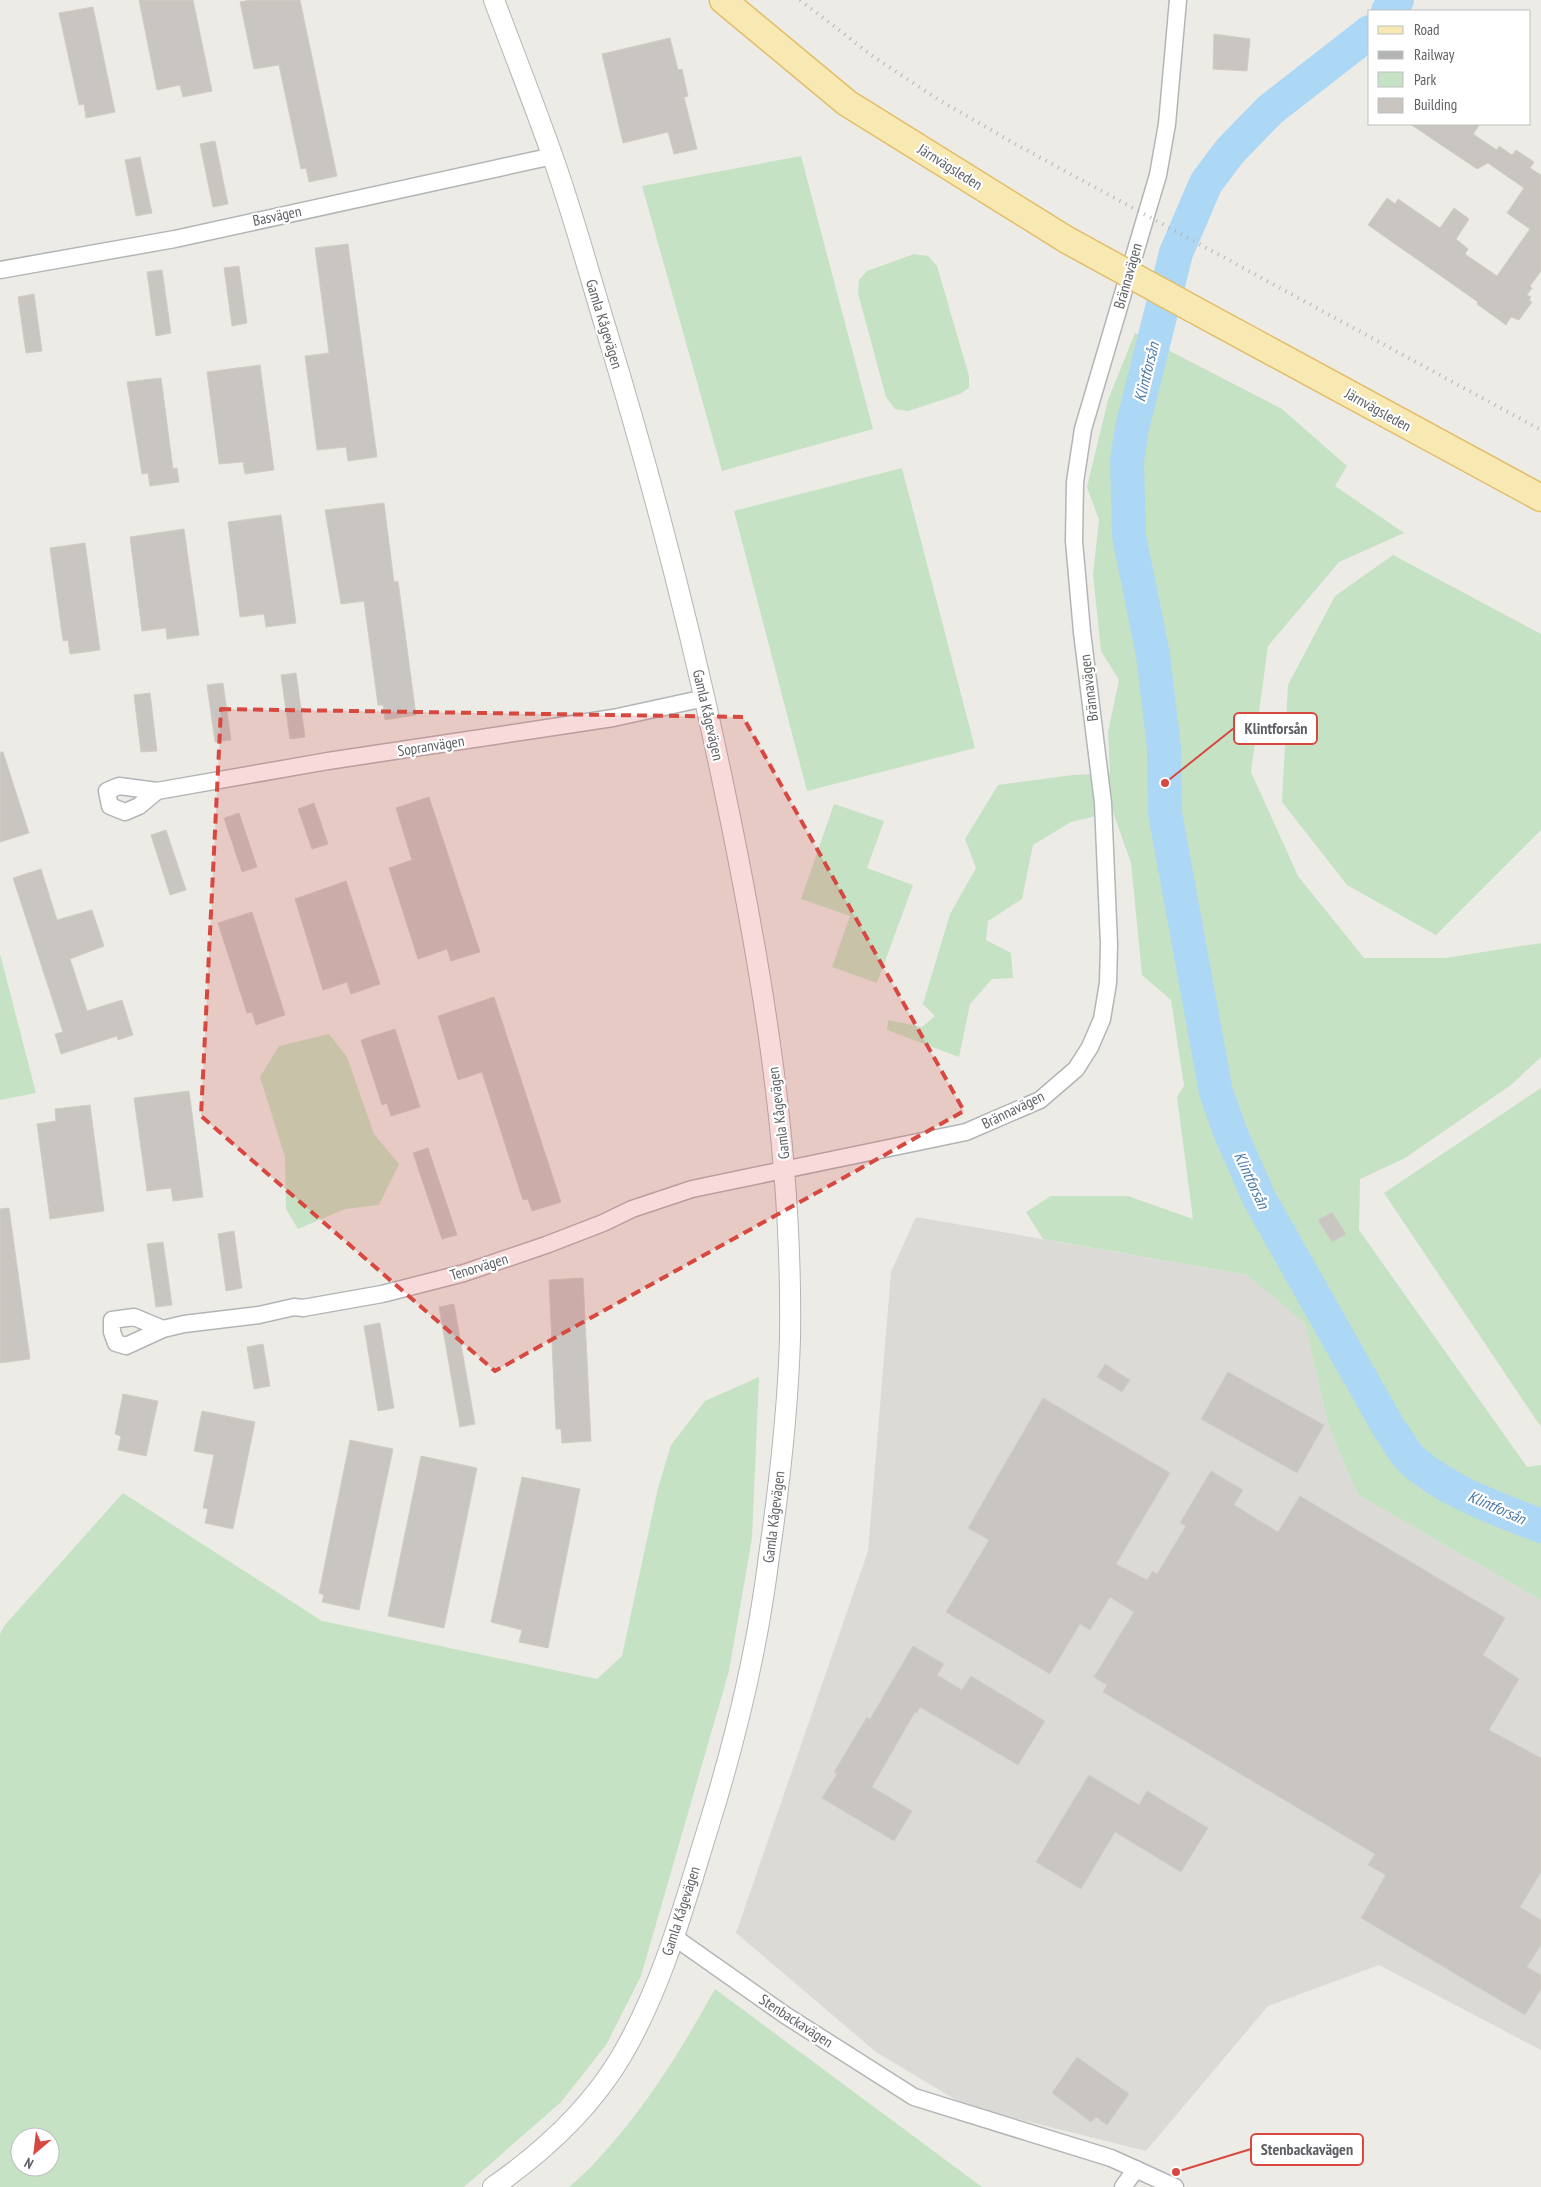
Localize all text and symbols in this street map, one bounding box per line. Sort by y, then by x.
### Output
legend [1368,10,1531,125]
text: Road [1414,20,1440,39]
text: Railway [1414,45,1455,64]
text: Park [1414,70,1436,89]
text: Building [1414,95,1457,114]
street label: Järnvägsleden [914,139,986,194]
street label: Basvägen [251,201,303,230]
street label: Brännavägen [1109,241,1146,311]
street label: Gamla Kågevägen [582,277,627,371]
water label: Klintforsån [1129,339,1163,404]
street label: Järnvägsleden [1341,383,1415,435]
street label: Brännavägen [1075,653,1102,723]
street label: Gamla Kågevägen [689,668,728,762]
callout: Klintforsån [1234,713,1317,744]
text: Klintforsån [1244,718,1308,738]
street label: Sopranvägen [396,731,466,760]
street label: Gamla Kågevägen [763,1066,794,1160]
street label: Brännavägen [978,1086,1047,1133]
water label: Klintforsån [1230,1148,1274,1213]
street label: Tenorvägen [448,1249,510,1284]
street label: Gamla Kågevägen [758,1470,789,1564]
water label: Klintforsån [1465,1486,1530,1529]
street label: Gamla Kågevägen [657,1864,704,1958]
street label: Stenbackavägen [756,1990,837,2051]
north arrow [10,2127,60,2177]
callout: Stenbackavägen [1251,2134,1363,2165]
text: Stenbackavägen [1261,2139,1353,2159]
text: N [21,2154,36,2173]

